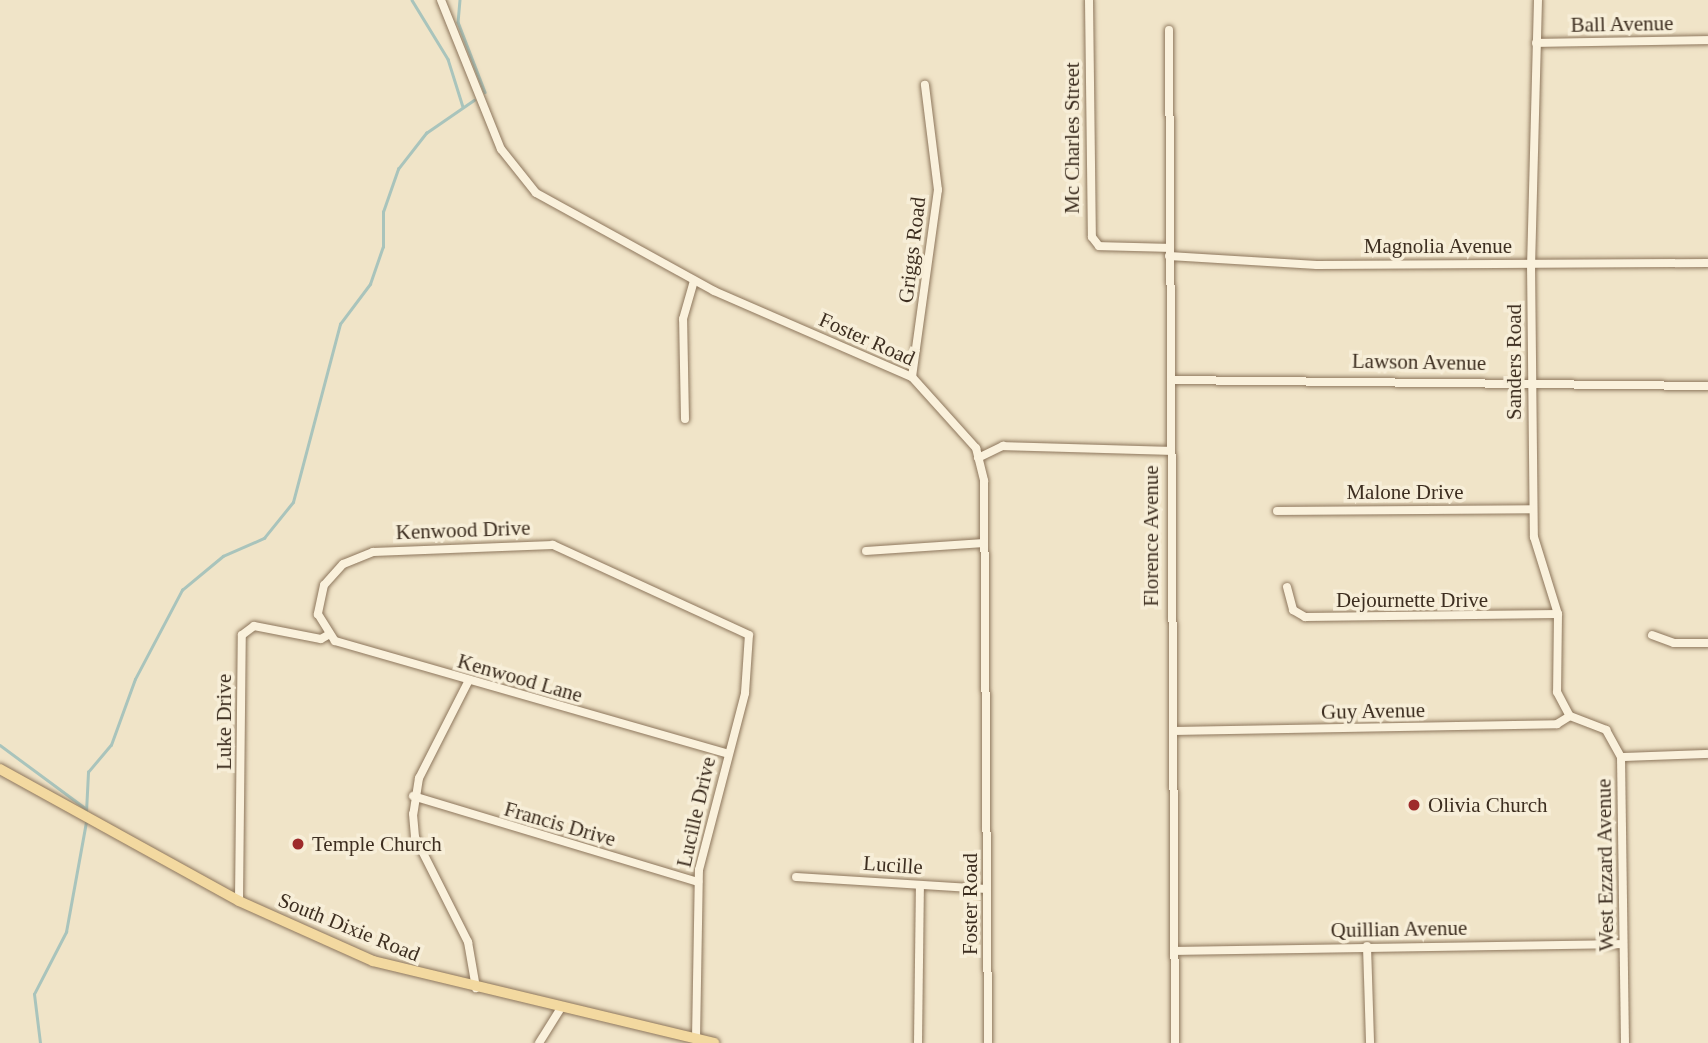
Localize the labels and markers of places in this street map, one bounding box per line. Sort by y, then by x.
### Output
place label: Olivia Church [1428,792,1548,818]
marker: Olivia Church [1406,797,1422,813]
place label: Temple Church [312,831,442,857]
marker: Temple Church [290,836,306,852]

